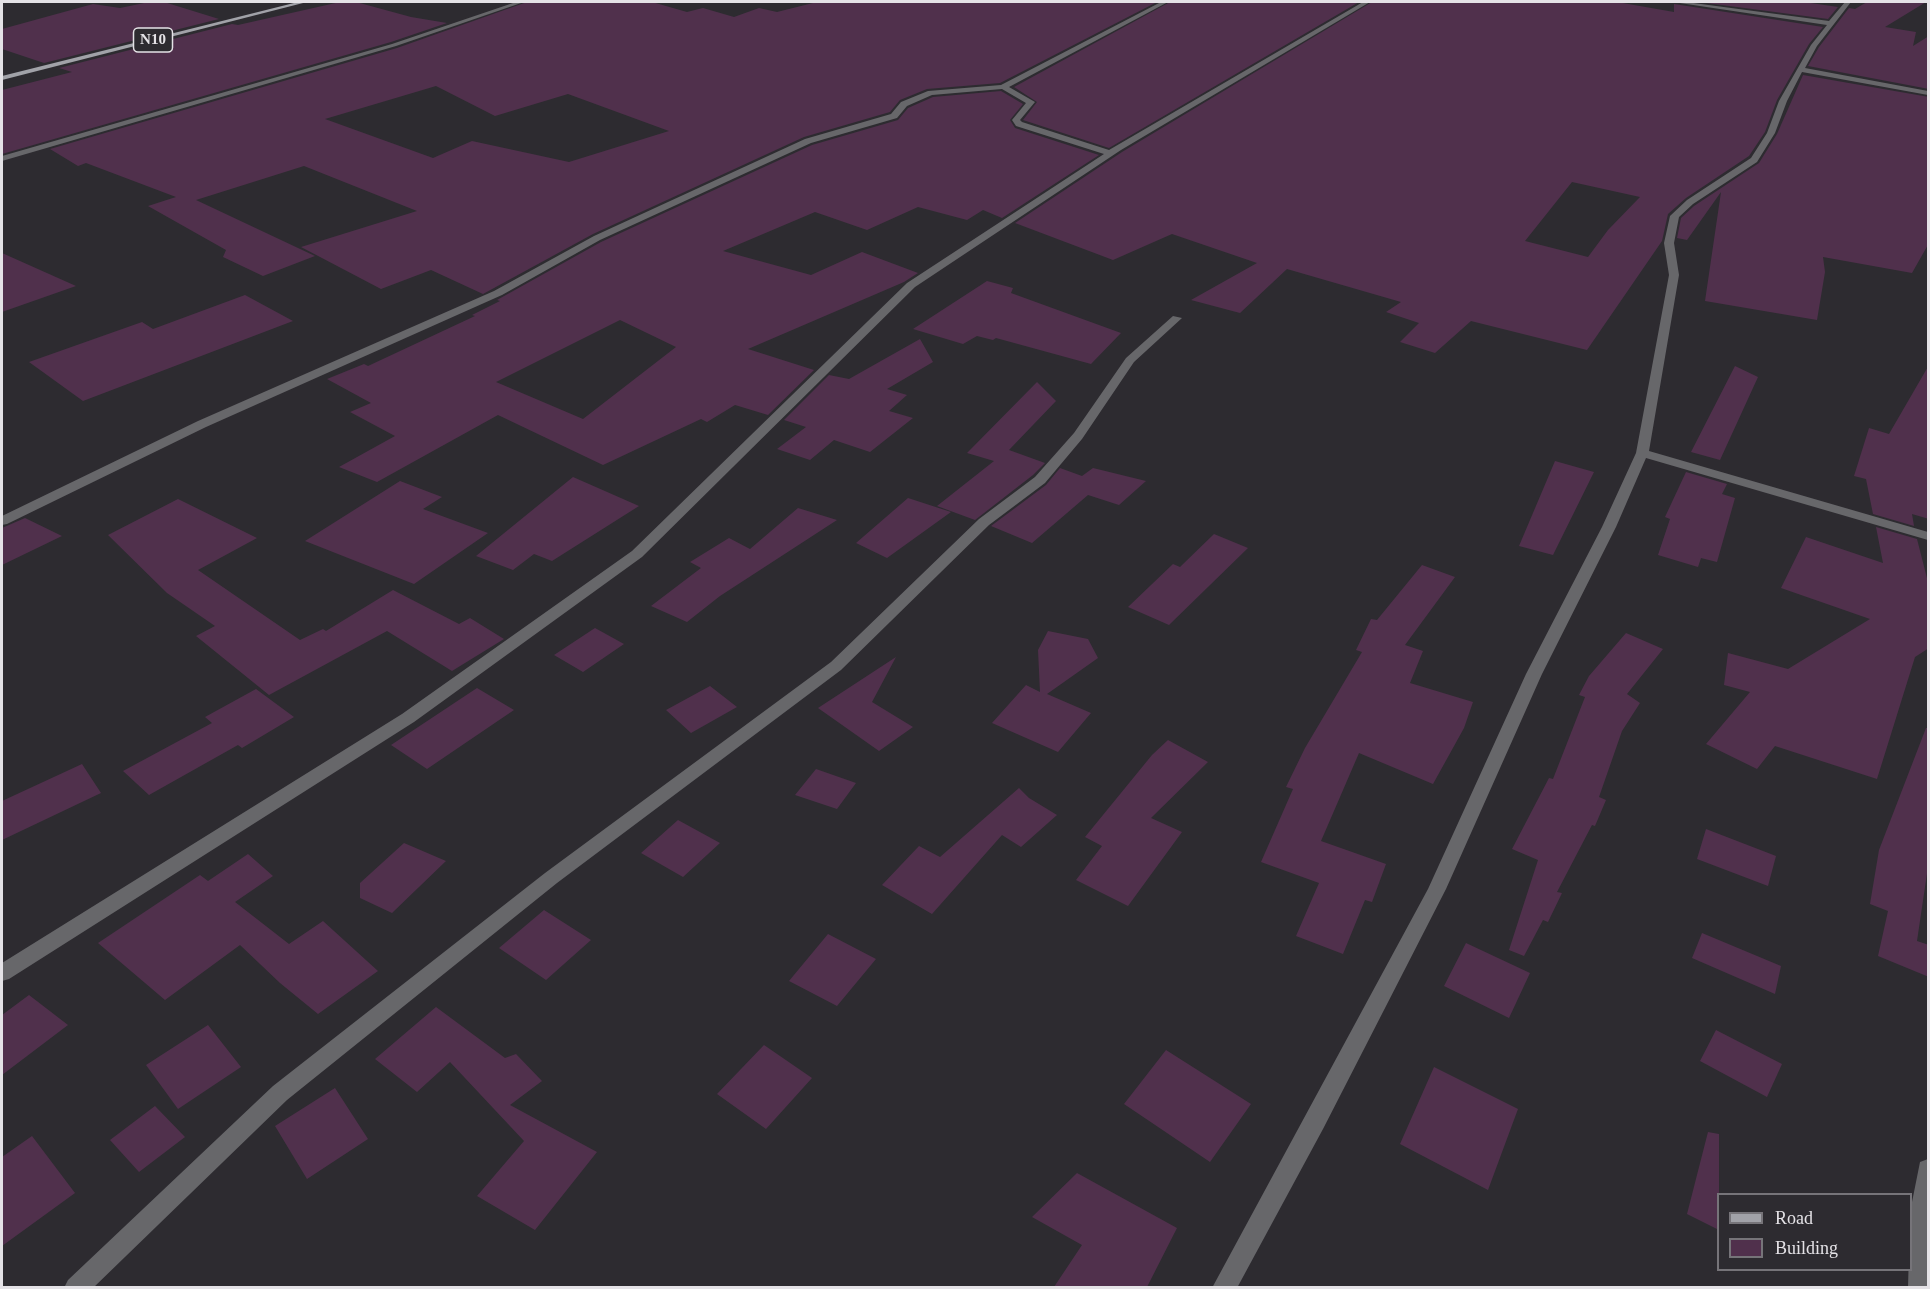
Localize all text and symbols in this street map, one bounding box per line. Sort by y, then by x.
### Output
road number: N10 [134,28,172,52]
legend [1717,1193,1912,1271]
text: Road [1775,1208,1813,1228]
text: Building [1775,1238,1838,1258]

